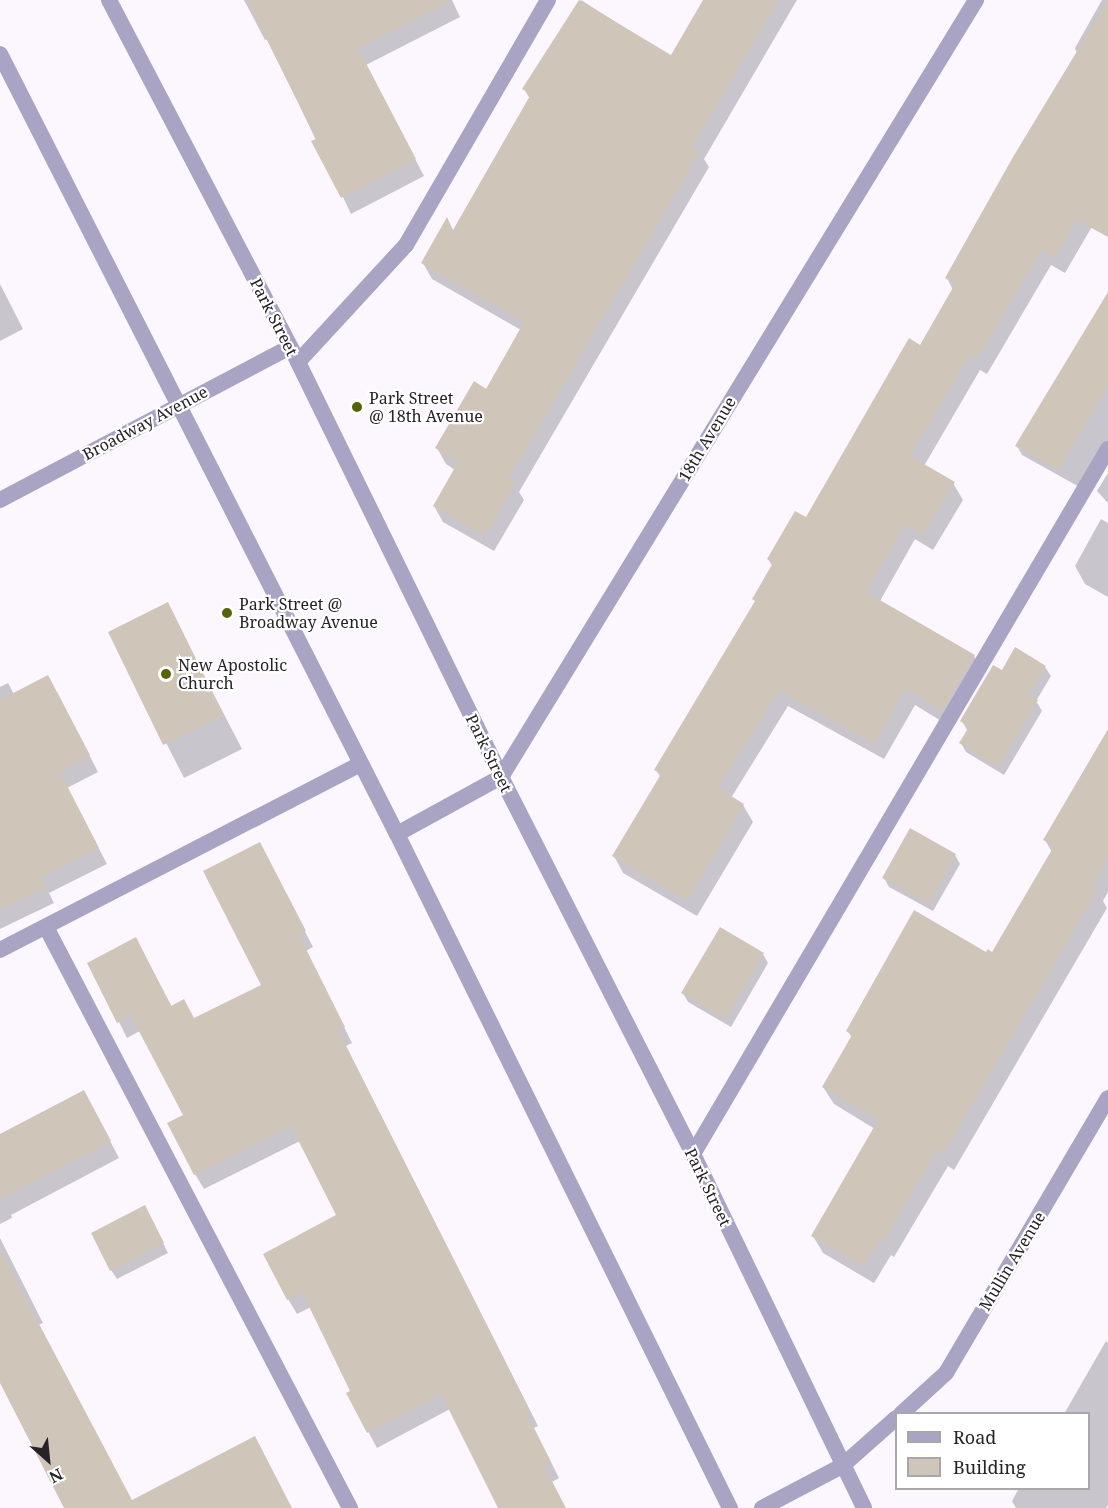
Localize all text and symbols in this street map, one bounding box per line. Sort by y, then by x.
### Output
street label: Park Street [246,275,302,359]
street label: Broadway Avenue [79,382,211,464]
place label: Park Street @ 18th Avenue [369,388,483,426]
street label: 18th Avenue [674,393,740,485]
marker: Park Street @ 18th Avenue [350,400,364,414]
place label: Park Street @ Broadway Avenue [239,594,378,632]
marker: Park Street @ Broadway Avenue [220,606,234,620]
place label: New Apostolic Church [178,655,287,693]
marker: New Apostolic Church [159,667,173,681]
street label: Park Street [462,711,516,795]
street label: Park Street [681,1145,735,1229]
street label: Mullin Avenue [975,1208,1049,1314]
legend [895,1412,1090,1490]
text: Road [953,1425,996,1449]
north arrow [18,1430,78,1490]
text: Building [953,1455,1026,1479]
text: N [46,1463,67,1489]

